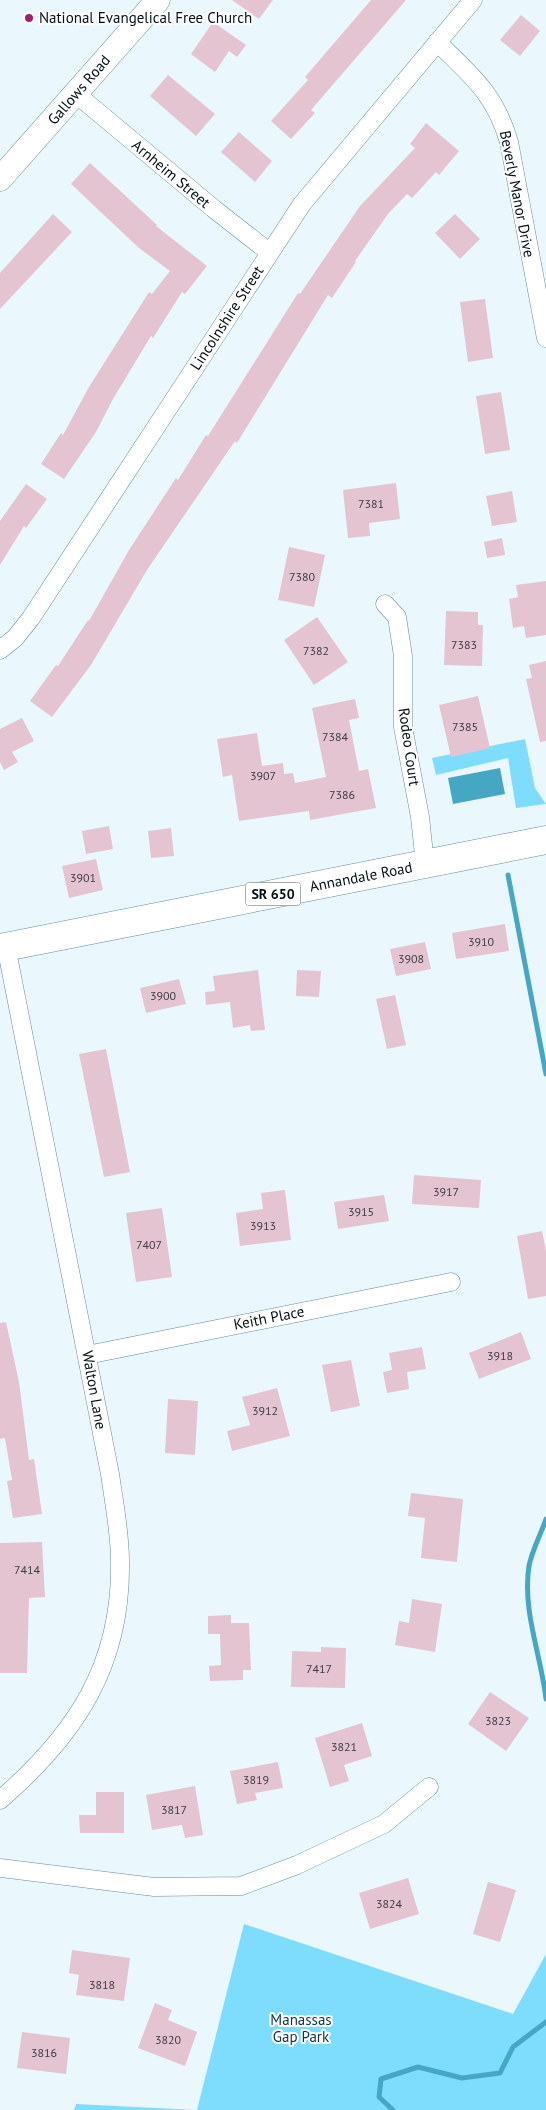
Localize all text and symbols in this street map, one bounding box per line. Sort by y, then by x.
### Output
place label: National Evangelical Free Church [39,8,252,27]
marker: National Evangelical Free Church [23,12,35,24]
street label: Gallows Road [43,51,114,128]
street label: Beverly Manor Drive [496,129,539,259]
street label: Arnheim Street [128,135,214,212]
street label: Lincolnshire Street [186,262,267,373]
house number: 7381 [358,496,384,511]
house number: 7380 [289,569,316,584]
house number: 7383 [451,637,477,652]
house number: 7382 [303,643,329,658]
street label: Rodeo Court [395,707,424,787]
house number: 7385 [452,719,478,734]
house number: 7384 [322,729,349,744]
house number: 3907 [250,768,276,783]
house number: 7386 [329,787,355,802]
street label: Annandale Road [308,857,414,896]
house number: 3901 [70,870,96,885]
road number: SR 650 [246,882,300,906]
house number: 3910 [468,934,495,949]
house number: 3908 [398,951,424,966]
house number: 3900 [150,988,177,1003]
house number: 3917 [433,1184,459,1199]
house number: 3915 [348,1204,374,1219]
house number: 3913 [250,1218,276,1233]
house number: 7407 [136,1237,162,1252]
street label: Keith Place [232,1301,306,1334]
house number: 3918 [487,1348,513,1363]
street label: Walton Lane [78,1349,111,1431]
house number: 3912 [252,1403,278,1418]
house number: 7414 [14,1562,41,1577]
house number: 7417 [306,1661,332,1676]
house number: 3823 [485,1713,511,1728]
house number: 3821 [331,1739,357,1754]
house number: 3819 [243,1772,269,1787]
house number: 3817 [161,1802,187,1817]
house number: 3824 [376,1896,403,1911]
house number: 3818 [89,1977,115,1992]
park label: Manassas Gap Park [270,2010,332,2046]
house number: 3820 [155,2032,182,2047]
house number: 3816 [31,2045,57,2060]

